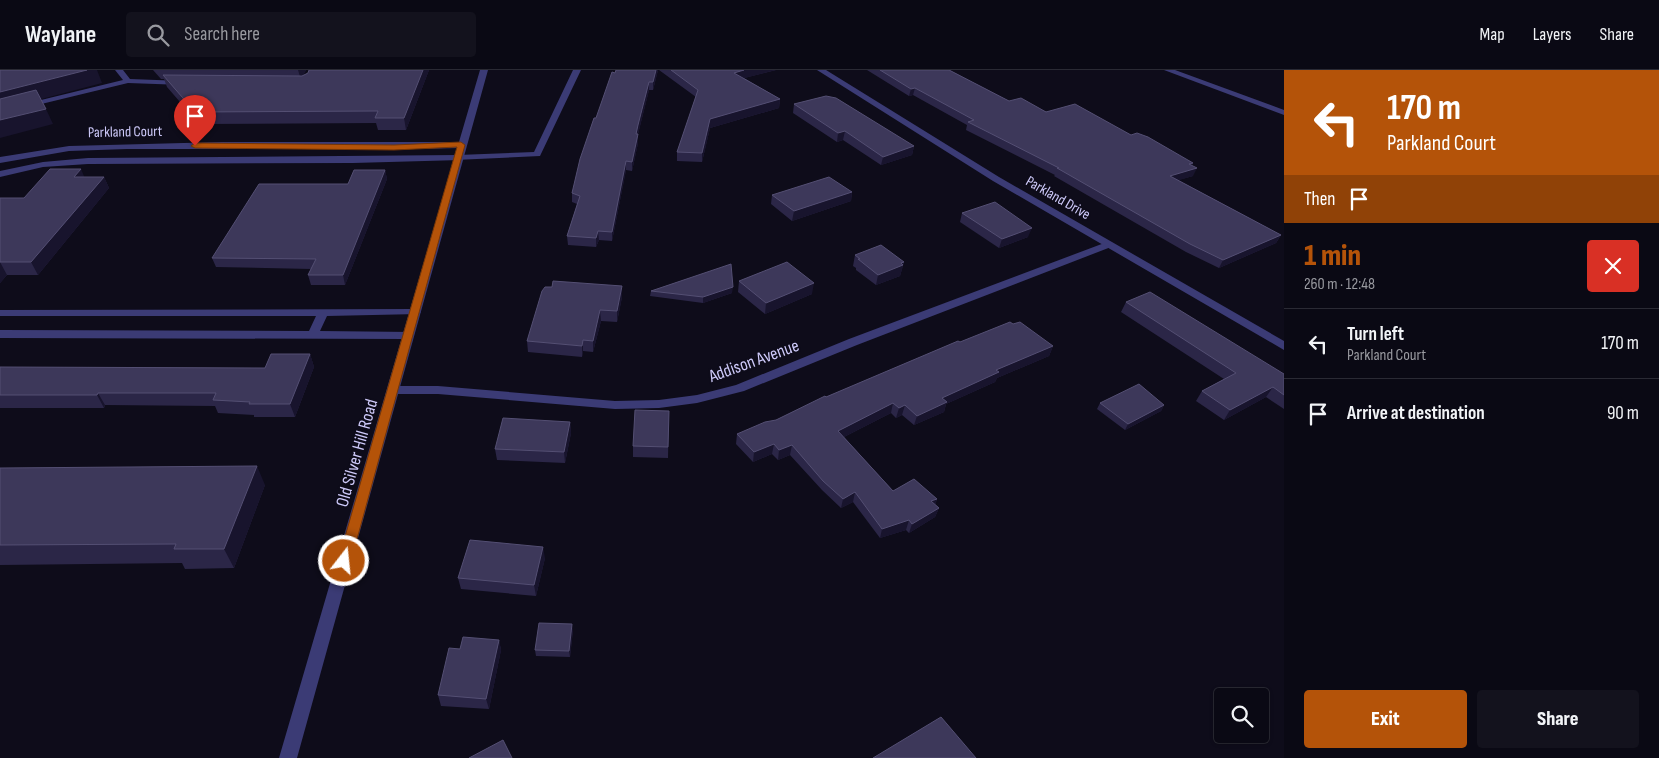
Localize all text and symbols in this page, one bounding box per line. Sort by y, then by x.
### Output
search box [126,12,476,57]
text: Waylane [25,20,96,49]
icon: search [144,21,172,49]
text: Search here [184,23,260,46]
text: Map [1480,24,1505,45]
text: Layers [1533,24,1572,45]
text: Share [1600,24,1634,45]
text: 170 m [1387,87,1461,130]
icon: left [1304,90,1369,155]
pin [174,95,216,146]
icon: arrive [181,102,209,130]
street label: Parkland Court [88,122,163,142]
text: Parkland Court [1387,130,1496,157]
street label: Parkland Drive [1022,172,1094,224]
icon: arrive [1345,185,1373,213]
text: Then [1304,188,1335,211]
text: 1 min [1304,238,1361,274]
button: close [1587,240,1639,292]
text: 260 m · 12:48 [1304,275,1375,294]
text: Turn left [1347,323,1404,346]
icon: left [1304,330,1332,358]
text: 170 m [1601,332,1639,355]
street label: Addison Avenue [705,335,802,387]
text: Parkland Court [1347,346,1426,365]
street label: Old Silver Hill Road [332,397,382,509]
icon: arrive [1304,400,1332,428]
text: Arrive at destination [1347,402,1485,425]
text: 90 m [1607,402,1639,425]
position arrow [317,534,369,586]
map controls [1214,688,1269,743]
button: search [1214,688,1269,743]
button: Exit [1304,690,1467,748]
button: Share [1477,690,1639,748]

